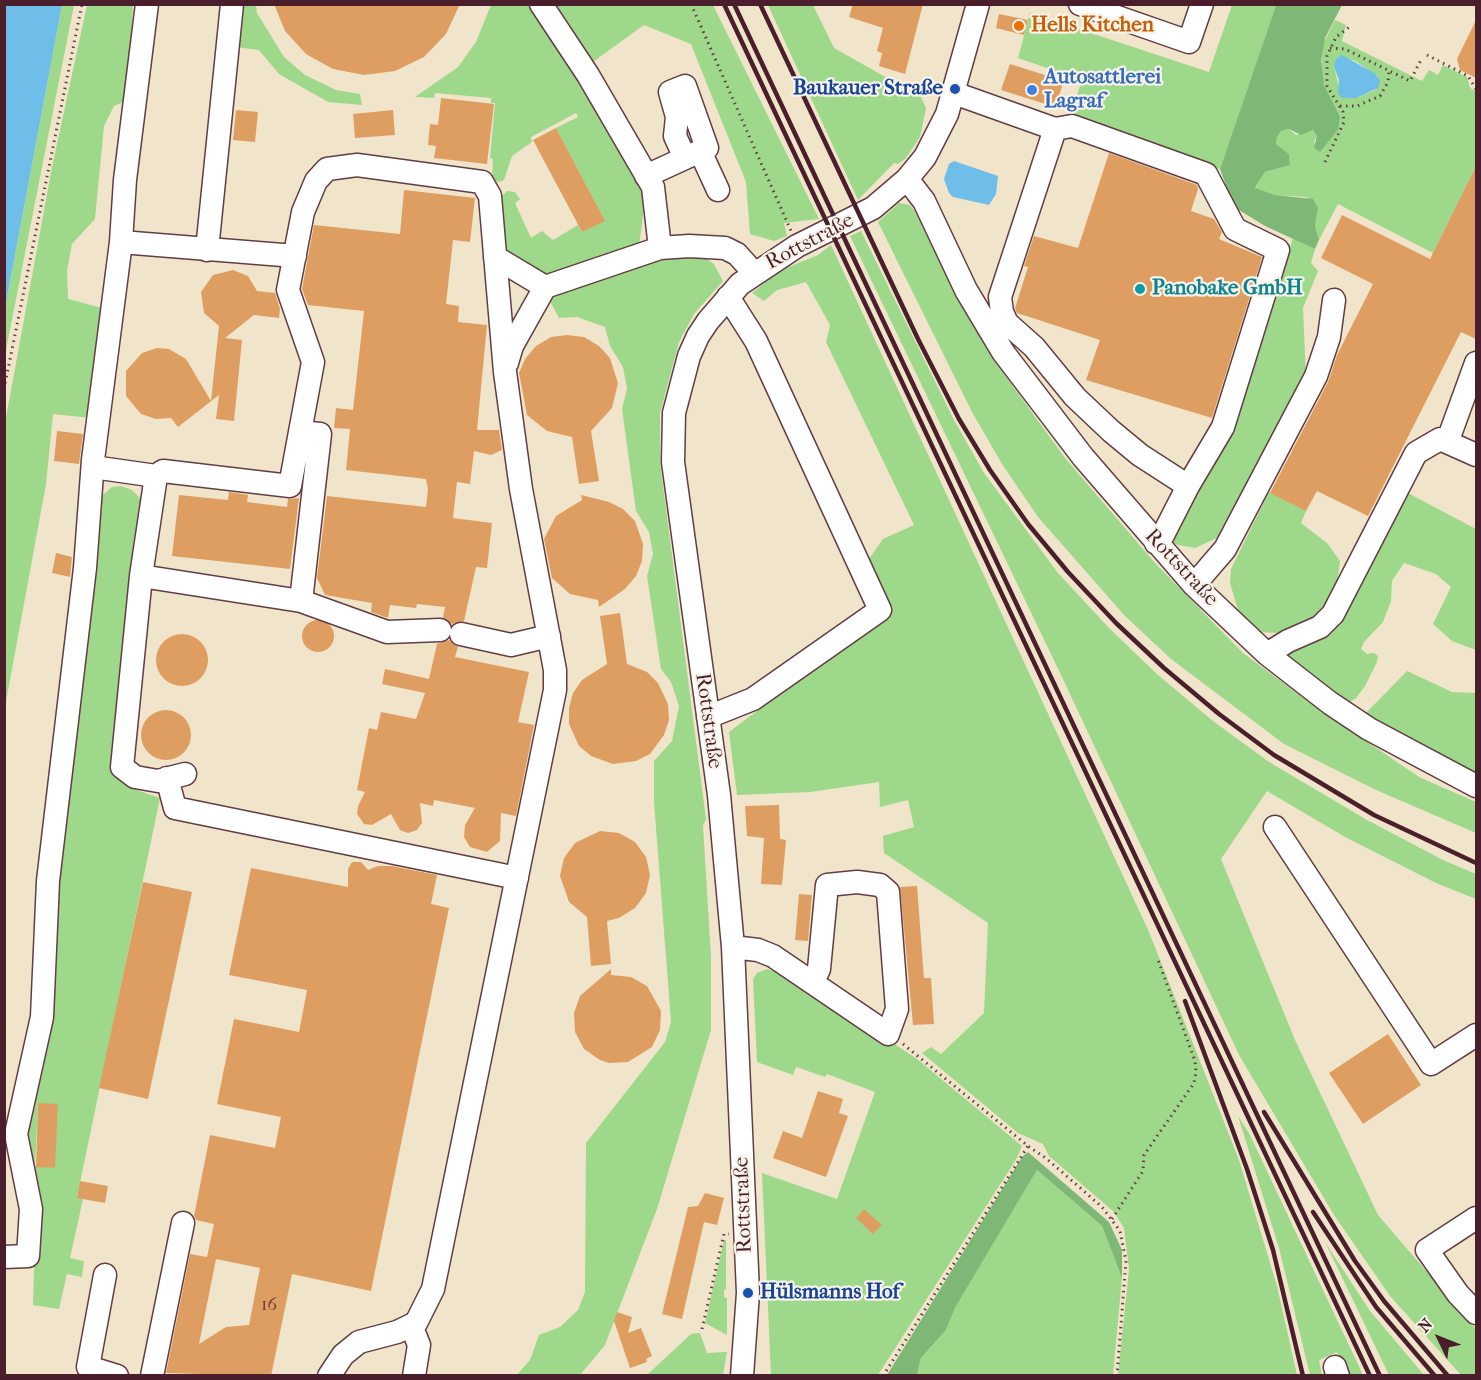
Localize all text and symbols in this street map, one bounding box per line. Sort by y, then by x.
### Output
place label: Hells Kitchen [1031,13,1154,39]
marker: Hells Kitchen [1012,19,1026,33]
place label: Autosattlerei Lagraf [1044,65,1161,115]
place label: Baukauer Straße [793,76,943,102]
marker: Baukauer Straße [948,82,962,96]
marker: Autosattlerei Lagraf [1025,83,1039,97]
street label: Rottstraße [762,208,858,276]
place label: Panobake GmbH [1152,276,1302,302]
marker: Panobake GmbH [1133,282,1147,296]
street label: Rottstraße [1139,524,1223,612]
street label: Rottstraße [689,672,727,770]
street label: Rottstraße [730,1156,758,1254]
place label: Hülsmanns Hof [760,1280,899,1306]
marker: Hülsmanns Hof [741,1286,755,1300]
house number: 16 [261,1295,277,1317]
north arrow [1409,1308,1469,1368]
text: N [1414,1314,1437,1336]

